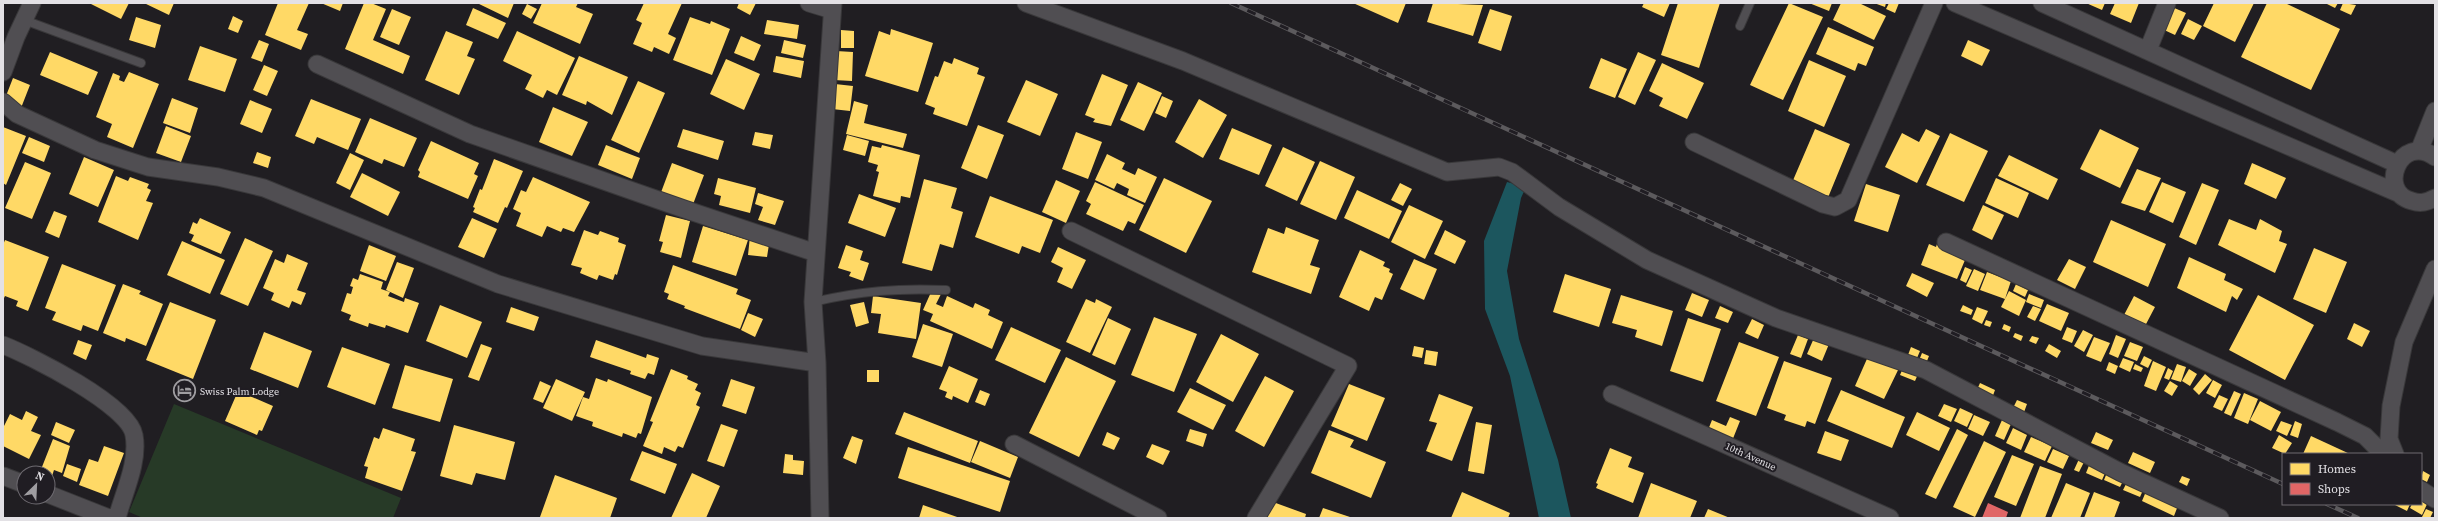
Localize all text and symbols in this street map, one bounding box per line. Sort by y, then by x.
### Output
hotel icon: Swiss Palm Lodge [172,378,198,404]
place label: Swiss Palm Lodge [200,385,279,398]
street label: 10th Avenue [1723,439,1778,473]
legend [2282,453,2422,505]
text: Homes [2318,461,2356,477]
north arrow [16,465,56,505]
text: N [33,468,47,485]
text: Shops [2318,481,2350,497]

